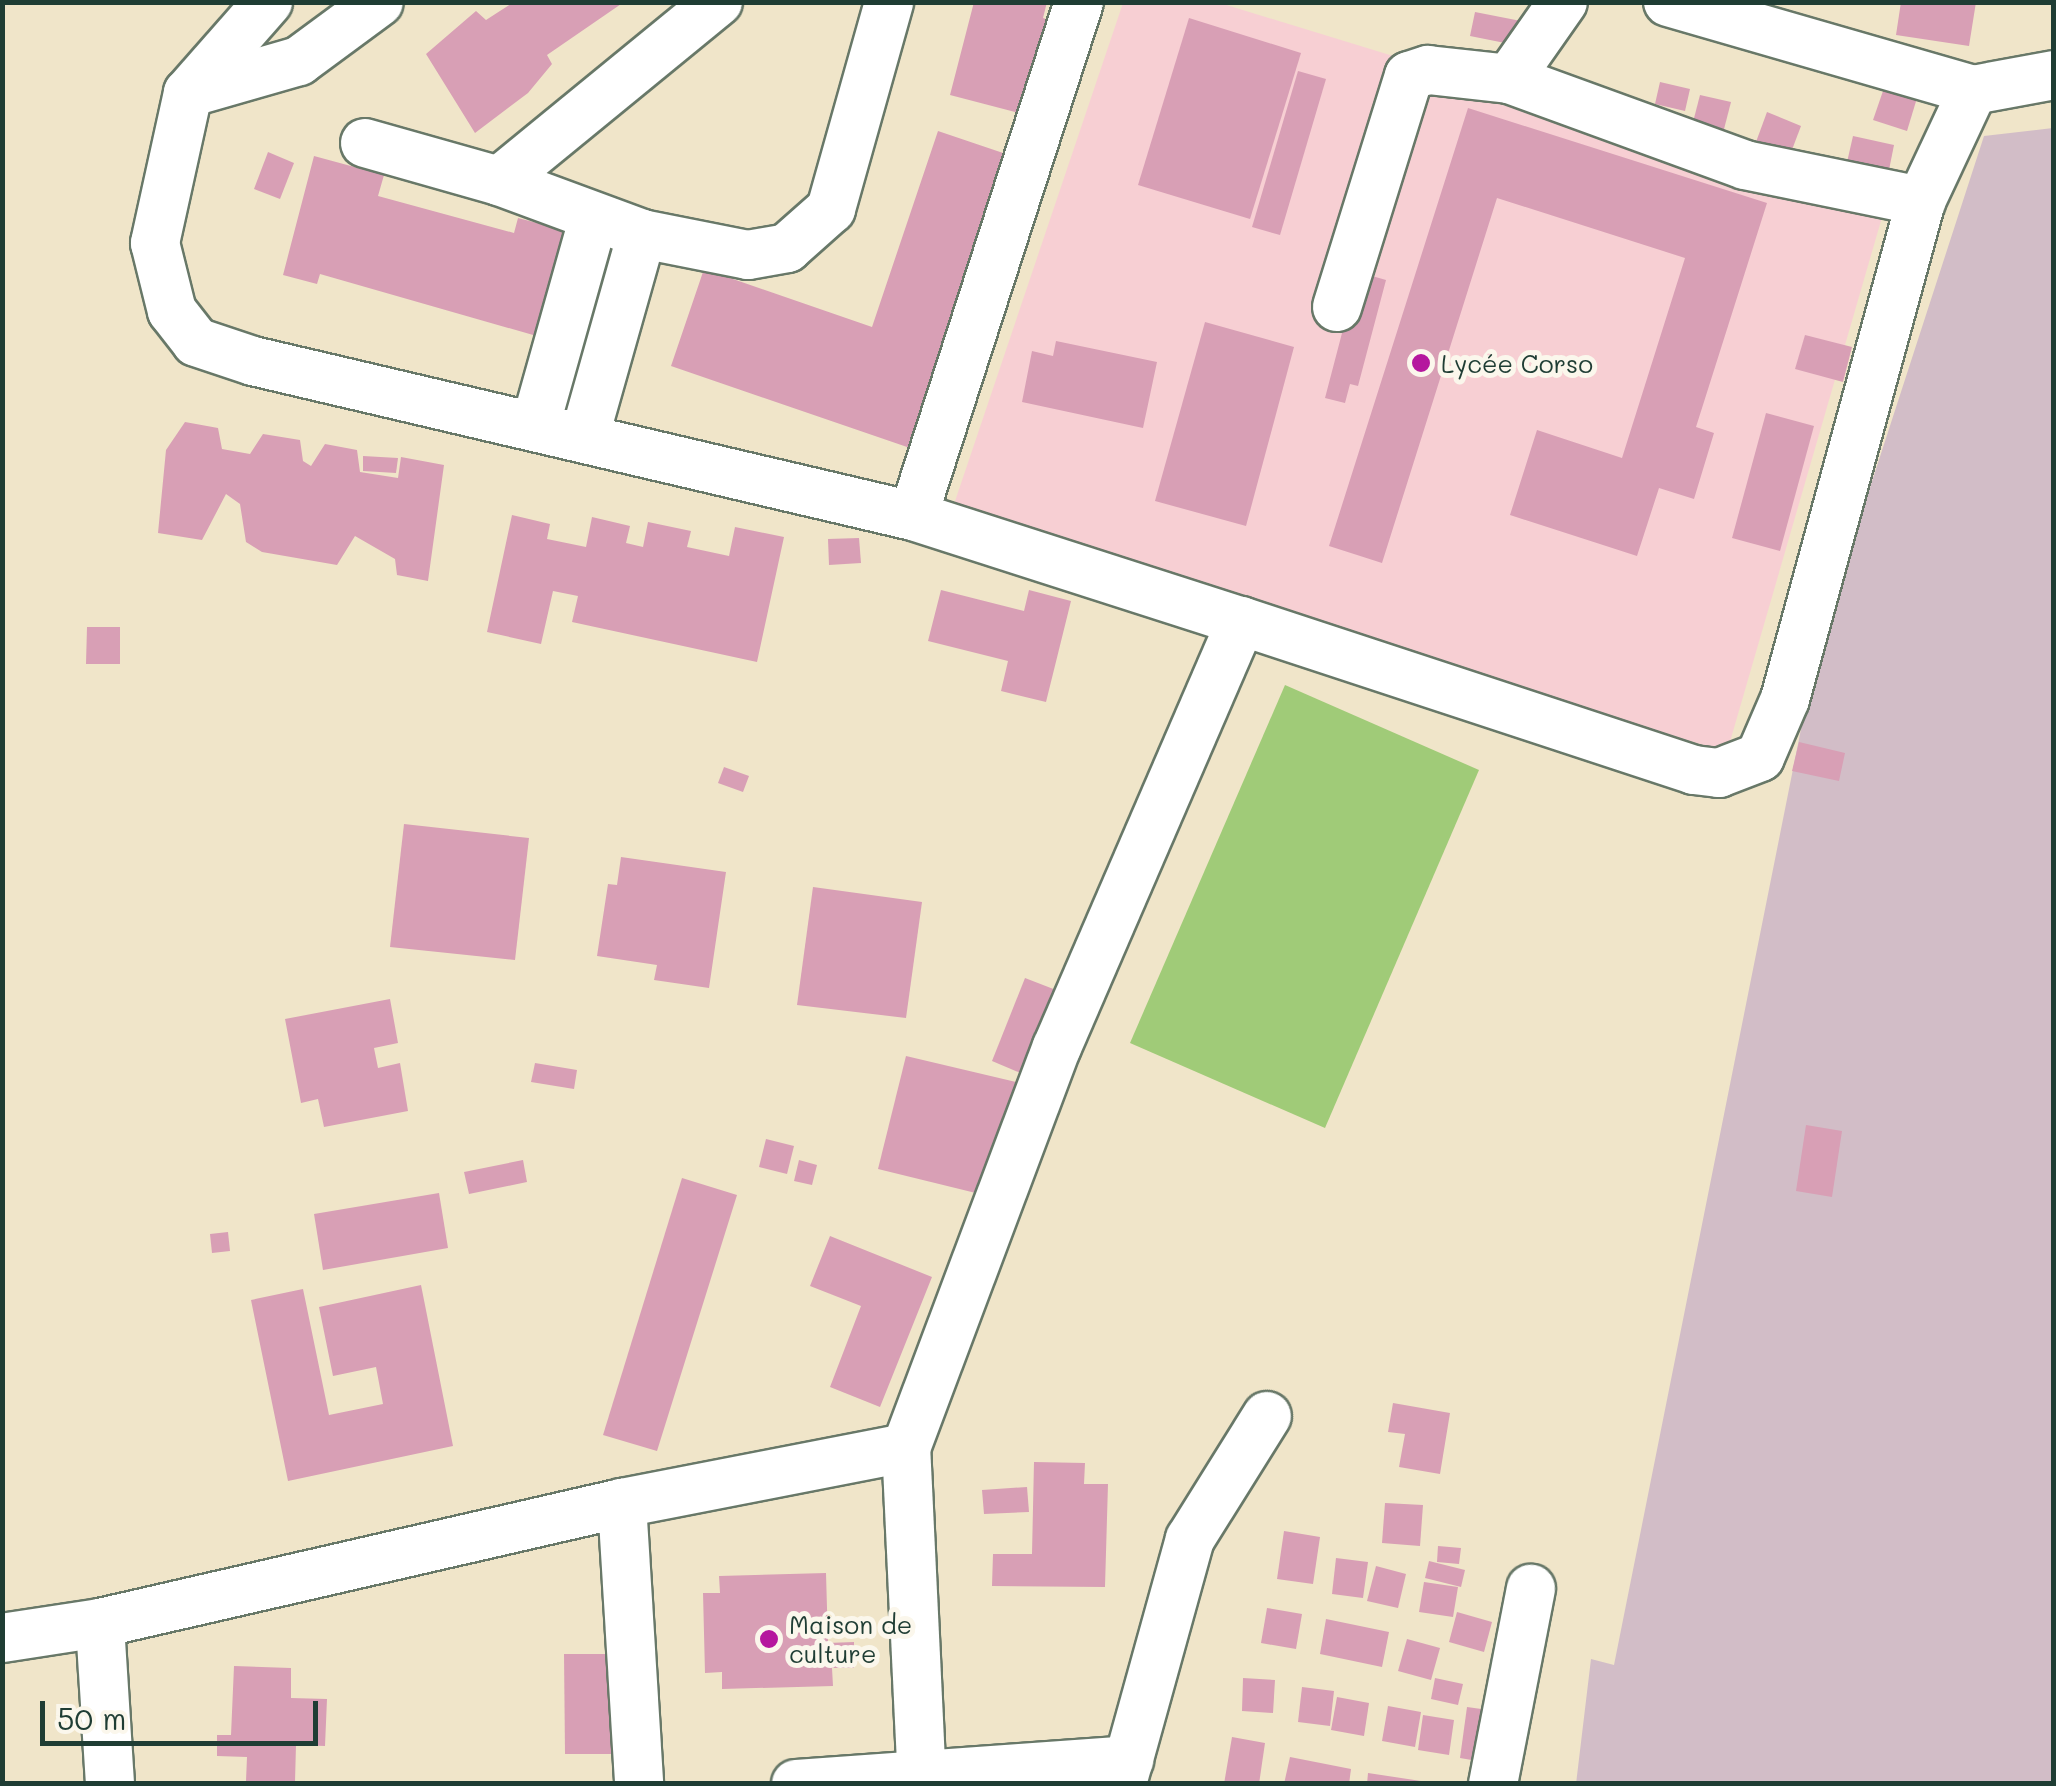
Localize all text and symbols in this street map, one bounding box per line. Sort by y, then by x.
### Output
place label: Lycée Corso [1441,348,1593,378]
marker: Lycée Corso [1410,352,1432,374]
place label: Maison de culture [789,1610,912,1669]
marker: Maison de culture [758,1628,780,1650]
scale bar [45,1681,322,1743]
text: 50 m [57,1698,127,1738]

